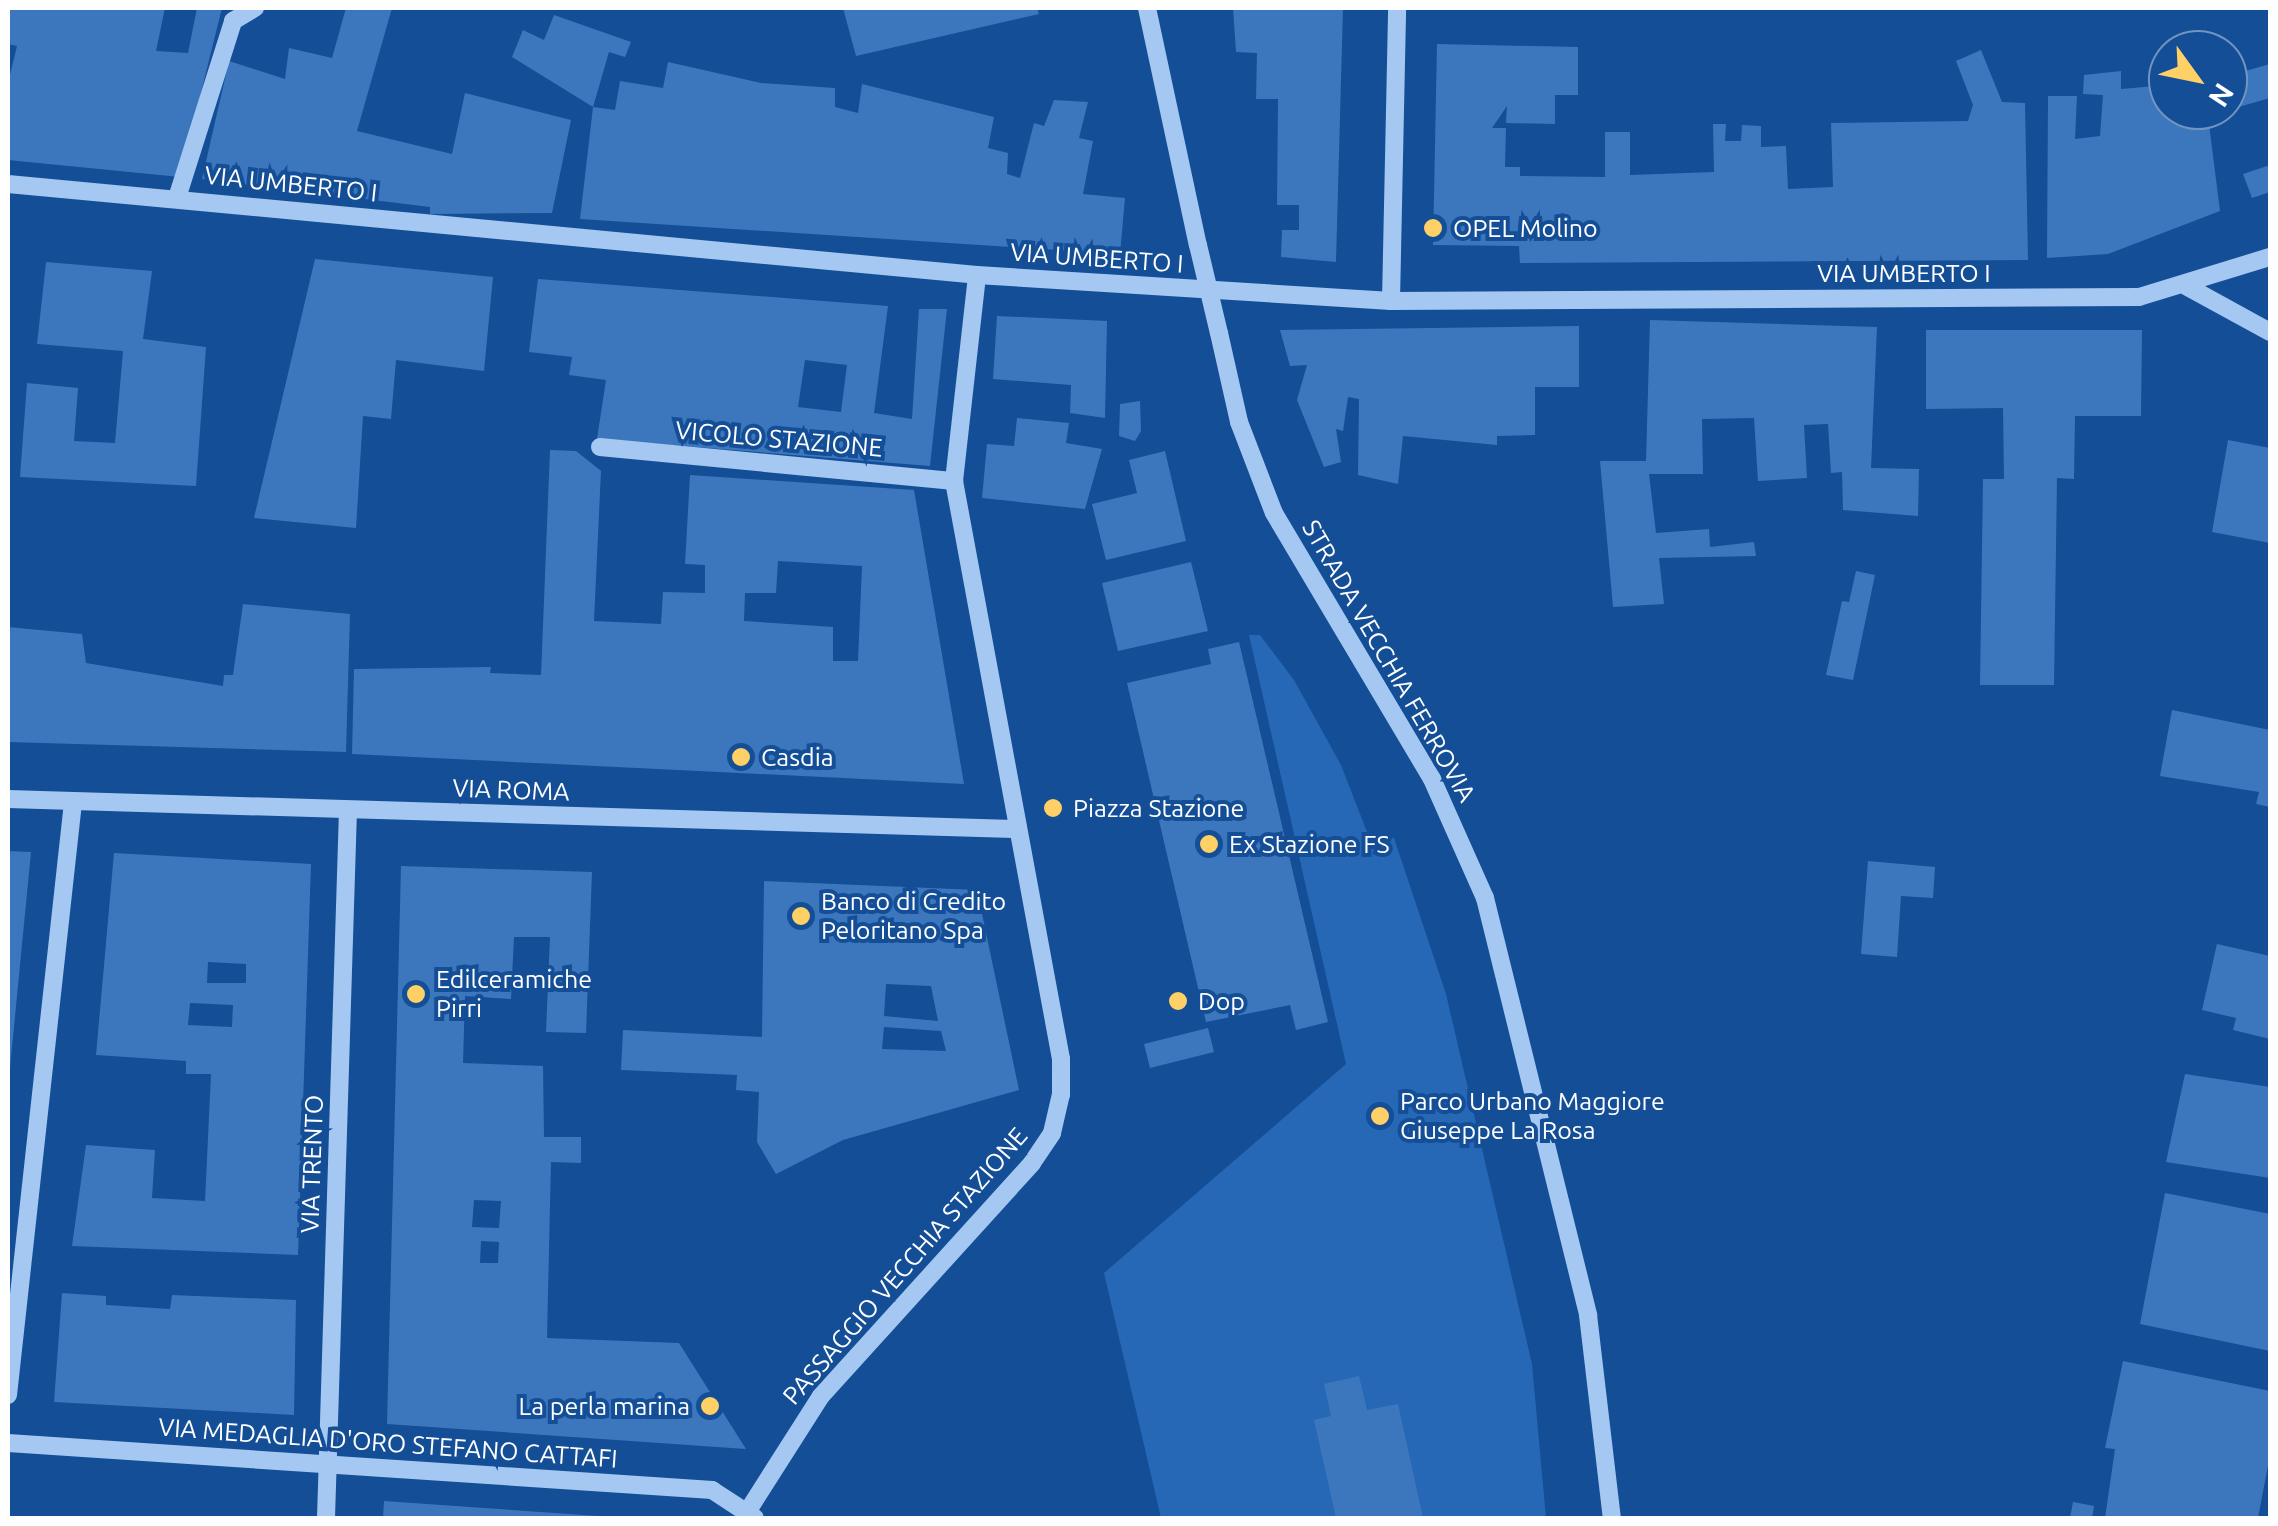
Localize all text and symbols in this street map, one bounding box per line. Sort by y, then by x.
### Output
north arrow [2148,30,2248,130]
text: N [2203,78,2241,113]
street label: VIA UMBERTO I [203,160,379,208]
place label: OPEL Molino [1453,213,1598,243]
marker: OPEL Molino [1422,217,1444,239]
street label: VIA UMBERTO I [1009,237,1185,279]
street label: VIA UMBERTO I [1817,258,1991,288]
street label: VICOLO STAZIONE [674,415,884,463]
street label: STRADA VECCHIA FERROVIA [1296,515,1482,807]
place label: Casdia [761,742,834,772]
marker: Casdia [730,746,752,768]
street label: VIA ROMA [452,773,570,807]
place label: Piazza Stazione [1073,793,1244,823]
marker: Piazza Stazione [1042,797,1064,819]
place label: Ex Stazione FS [1229,829,1390,859]
marker: Ex Stazione FS [1198,833,1220,855]
place label: Banco di Credito Peloritano Spa [821,887,1006,946]
marker: Banco di Credito Peloritano Spa [790,905,812,927]
place label: Edilceramiche Pirri [436,965,592,1024]
marker: Edilceramiche Pirri [405,983,427,1005]
place label: Dop [1198,986,1245,1016]
marker: Dop [1167,990,1189,1012]
place label: Parco Urbano Maggiore Giuseppe La Rosa [1400,1087,1665,1146]
street label: VIA TRENTO [295,1094,329,1234]
marker: Parco Urbano Maggiore Giuseppe La Rosa [1369,1105,1391,1127]
street label: PASSAGGIO VECCHIA STAZIONE [777,1121,1033,1411]
place label: La perla marina [519,1391,690,1421]
marker: La perla marina [699,1395,721,1417]
street label: VIA MEDAGLIA D'ORO STEFANO CATTAFI [157,1412,619,1474]

